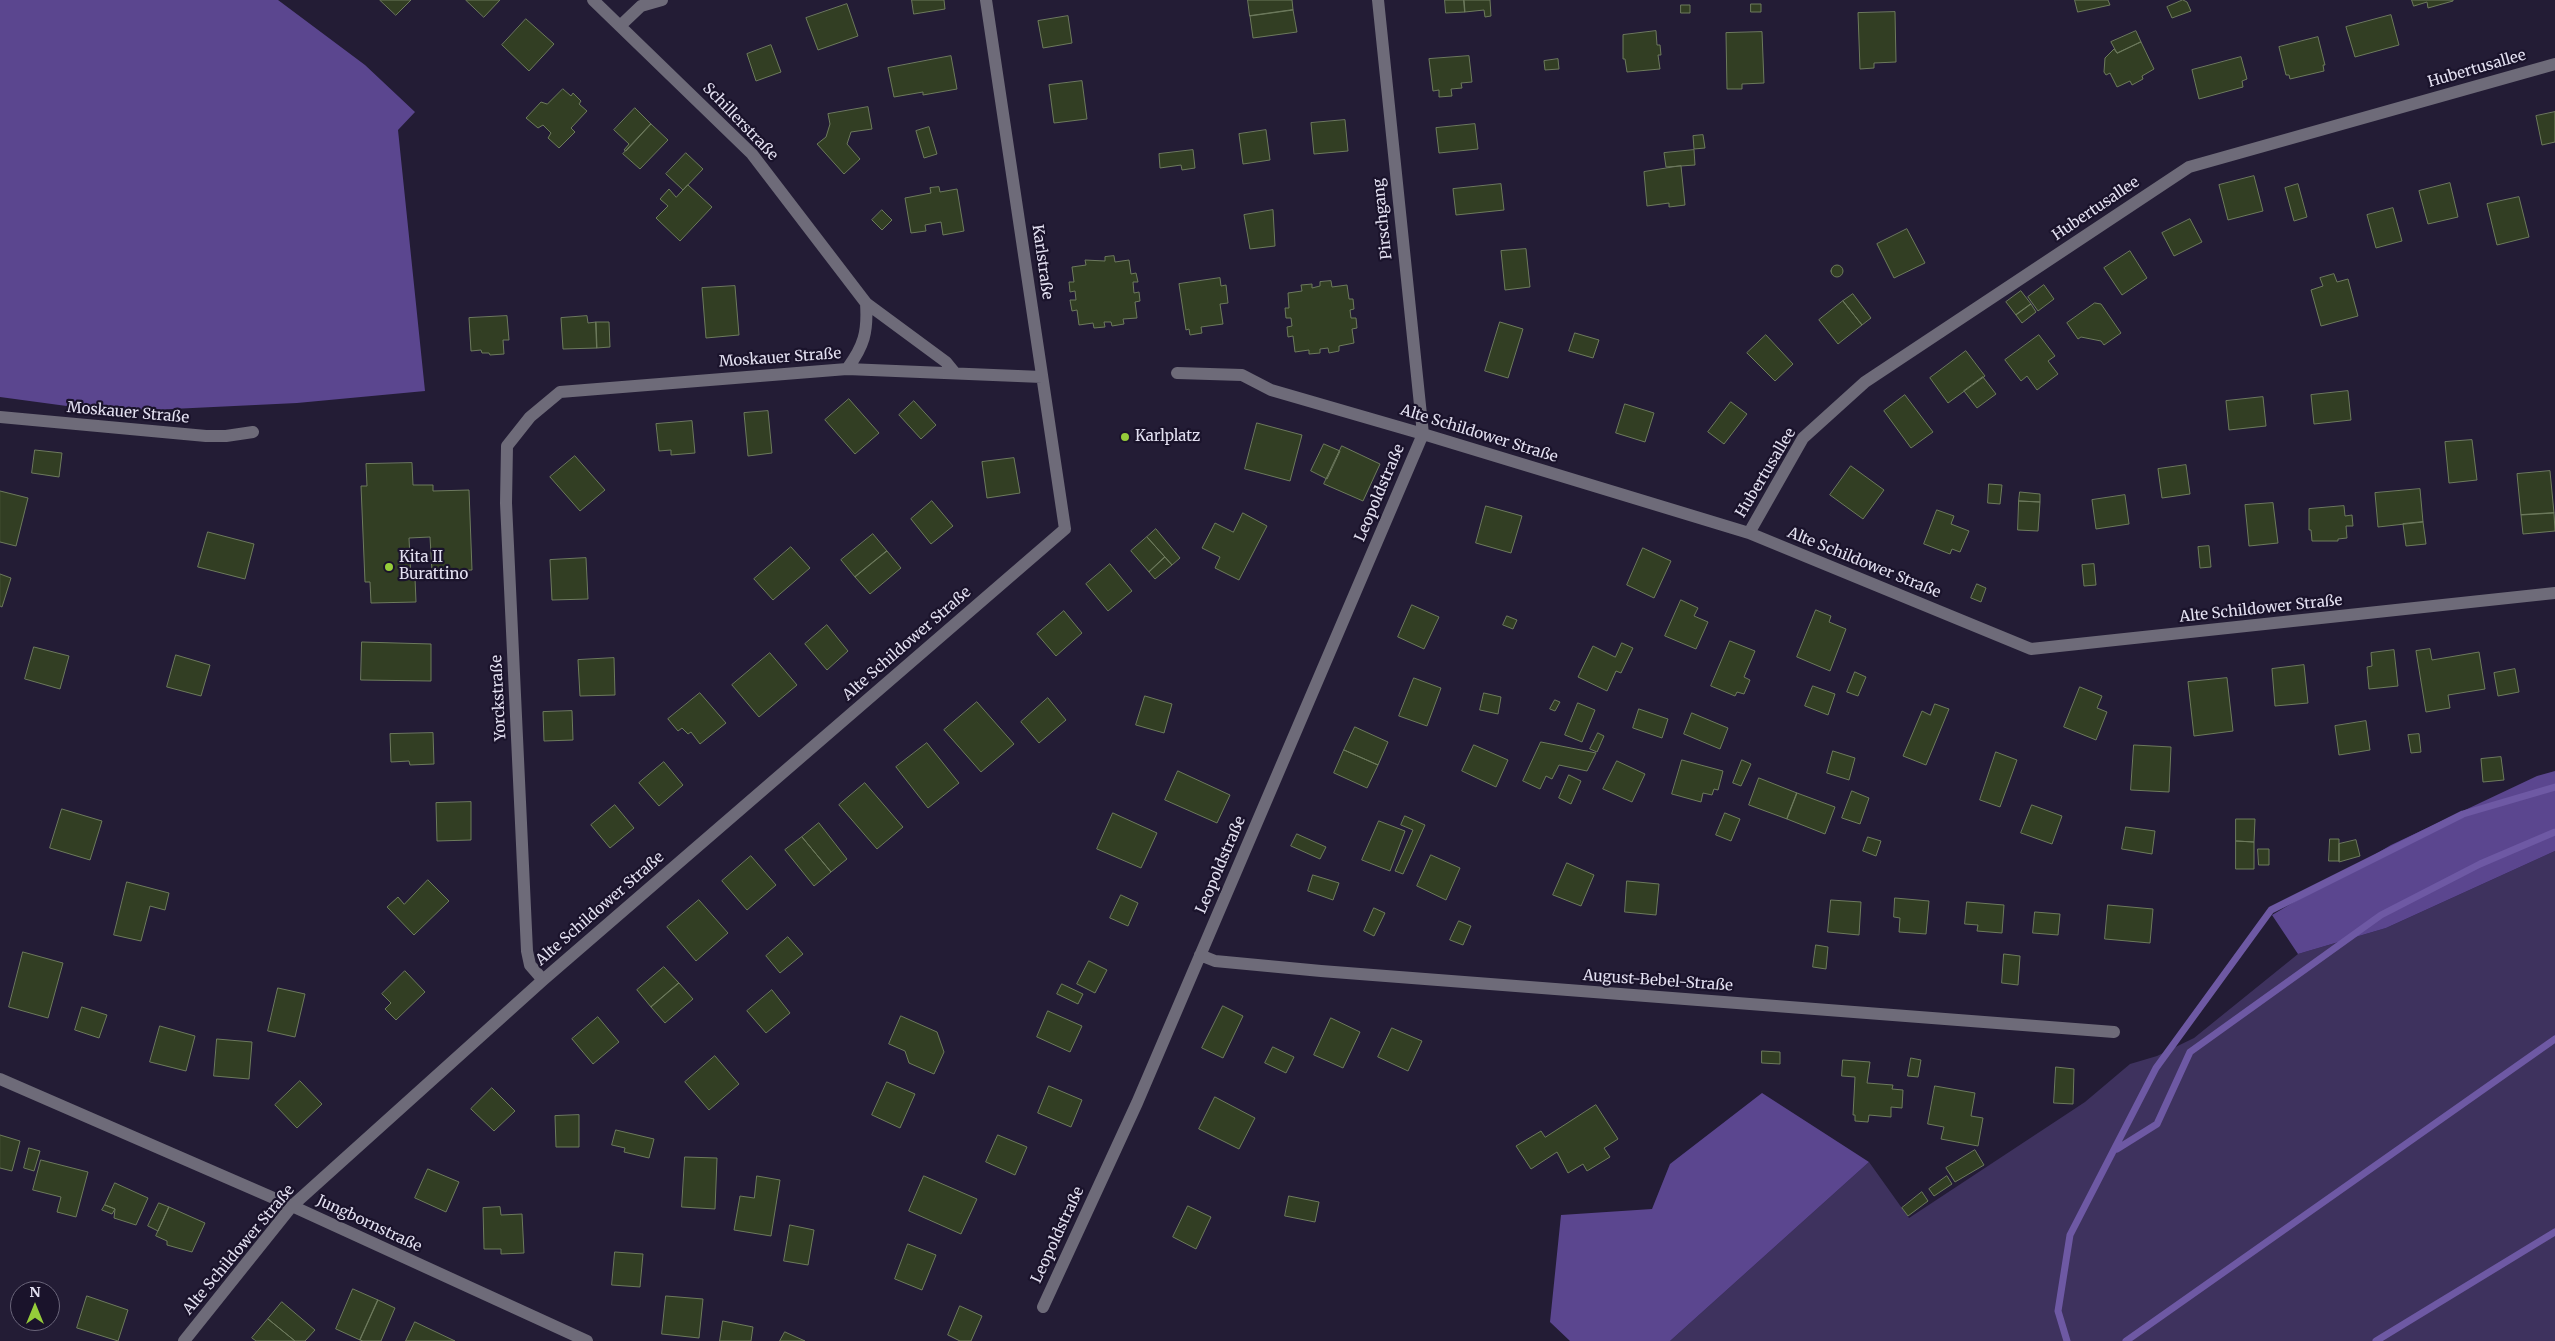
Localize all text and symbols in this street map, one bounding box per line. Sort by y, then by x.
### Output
street label: Hubertusallee [2426,46,2528,92]
street label: Schillerstraße [699,80,781,164]
street label: Hubertusallee [2049,173,2143,245]
street label: Pirschgang [1370,178,1396,260]
street label: Karlstraße [1028,223,1056,301]
street label: Moskauer Straße [718,345,842,371]
street label: Moskauer Straße [66,399,190,427]
street label: Alte Schildower Straße [1398,401,1560,467]
street label: Hubertusallee [1732,425,1800,521]
place label: Karlplatz [1135,428,1200,446]
marker: Karlplatz [1119,431,1131,443]
street label: Leopoldstraße [1351,442,1409,544]
street label: Alte Schildower Straße [1785,524,1943,602]
place label: Kita II Burattino [399,549,468,584]
marker: Kita II Burattino [383,561,395,573]
street label: Alte Schildower Straße [839,583,975,705]
street label: Alte Schildower Straße [2179,591,2343,627]
street label: Yorckstraße [488,655,510,741]
street label: Leopoldstraße [1192,814,1250,916]
street label: Alte Schildower Straße [532,848,668,970]
street label: August-Bebel-Straße [1582,967,1734,995]
street label: Alte Schildower Straße [179,1181,299,1319]
street label: Leopoldstraße [1028,1184,1088,1286]
street label: Jungbornstraße [314,1192,424,1256]
north arrow [10,1281,60,1331]
text: N [29,1283,41,1301]

